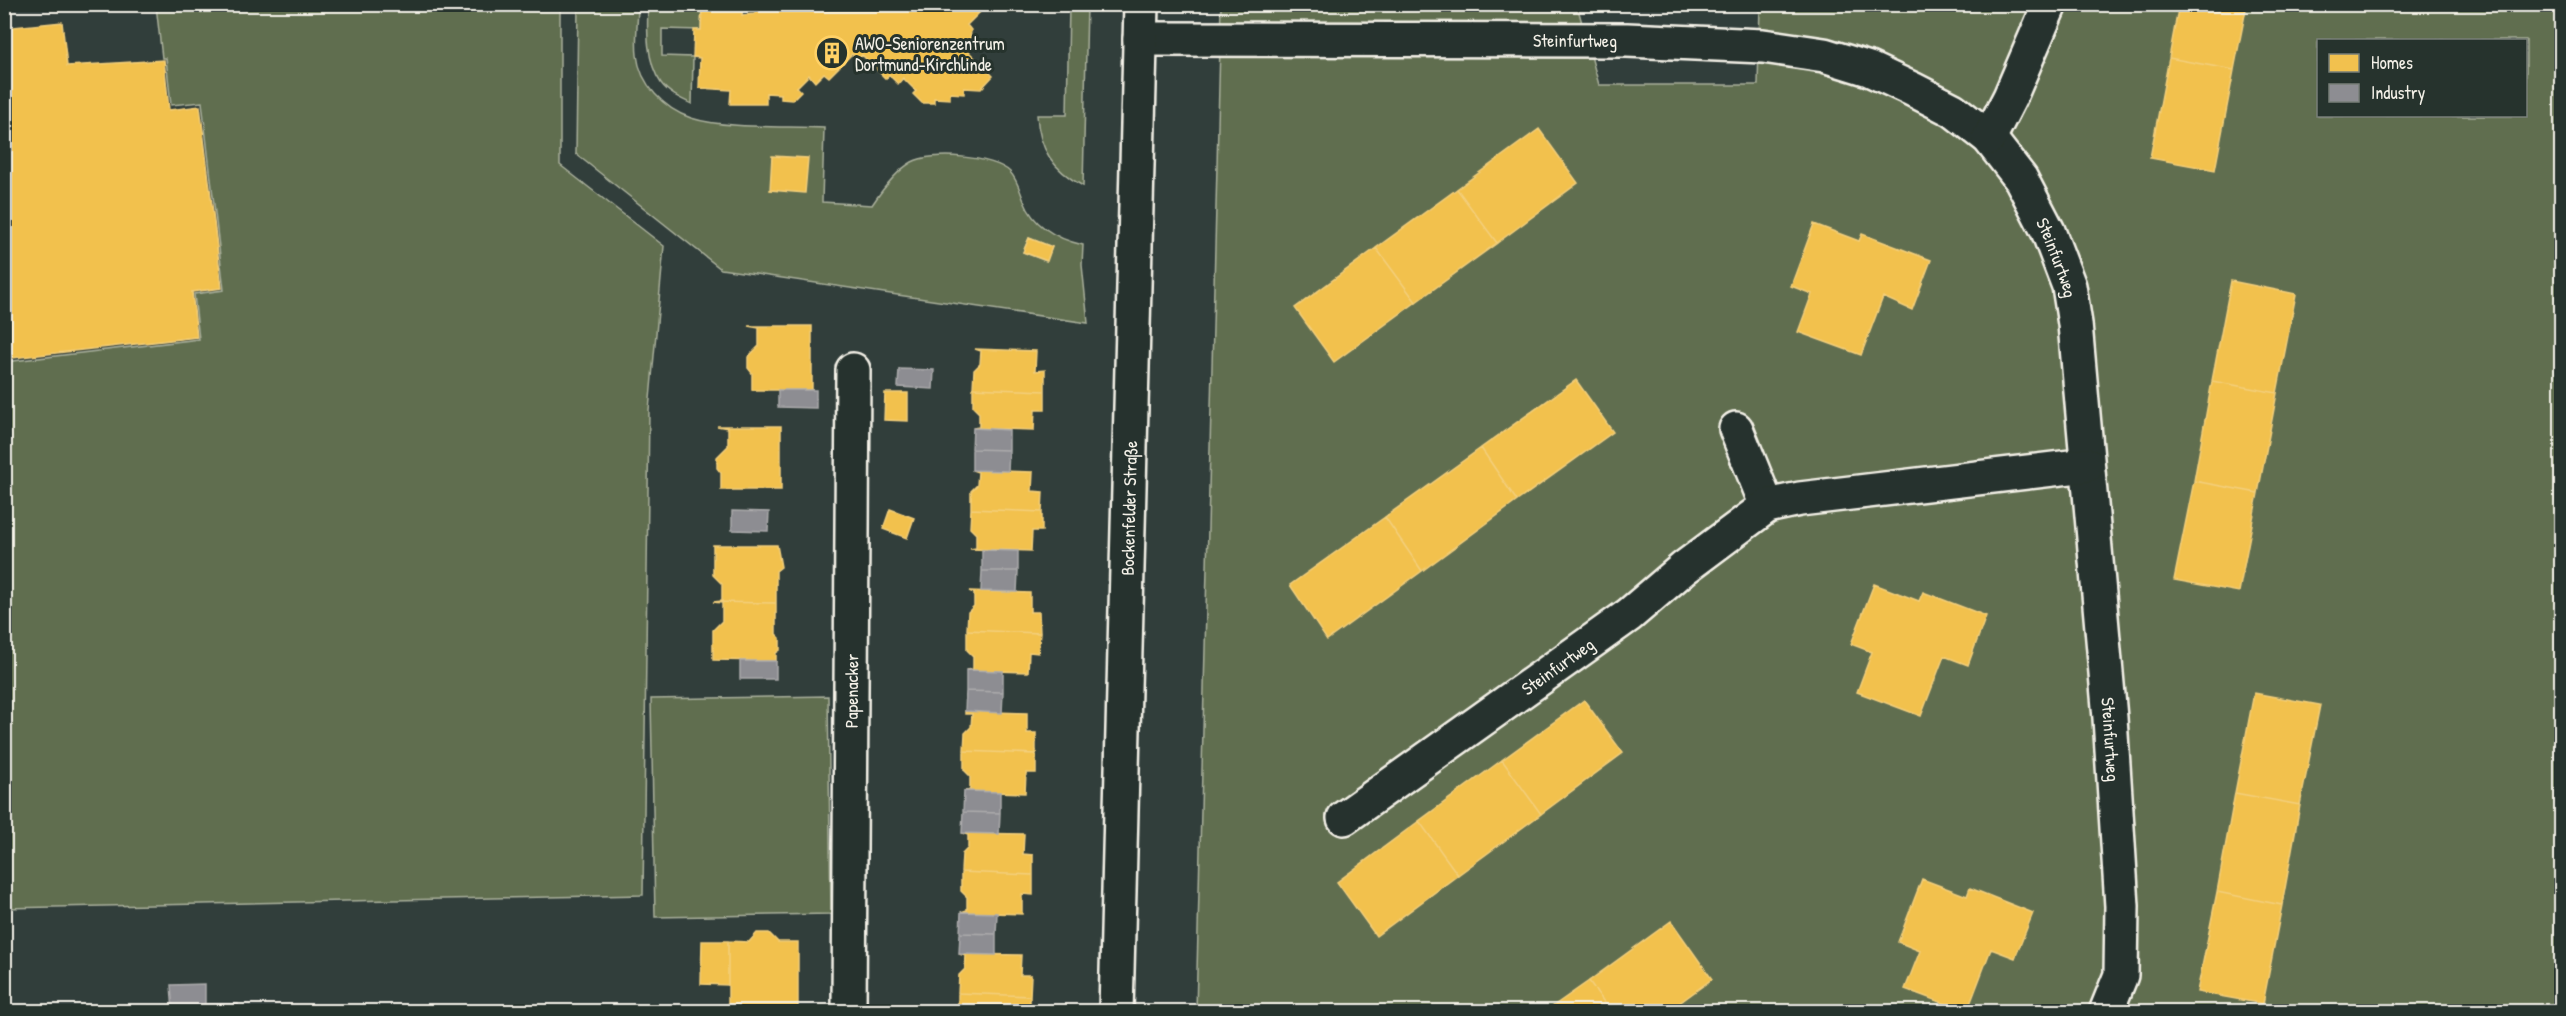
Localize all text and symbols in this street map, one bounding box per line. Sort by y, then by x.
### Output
street label: Steinfurtweg [1533,27,1617,52]
place label: AWO-Seniorenzentrum Dortmund-Kirchlinde [855,31,1005,77]
building icon: AWO-Seniorenzentrum Dortmund-Kirchlinde [814,35,850,71]
legend [2317,39,2527,117]
text: Homes [2371,50,2413,75]
text: Industry [2371,80,2426,105]
street label: Steinfurtweg [2031,213,2083,299]
street label: Bockenfelder Straße [1114,440,1143,576]
street label: Steinfurtweg [1516,631,1599,701]
street label: Papenacker [838,654,864,728]
street label: Steinfurtweg [2096,696,2127,782]

